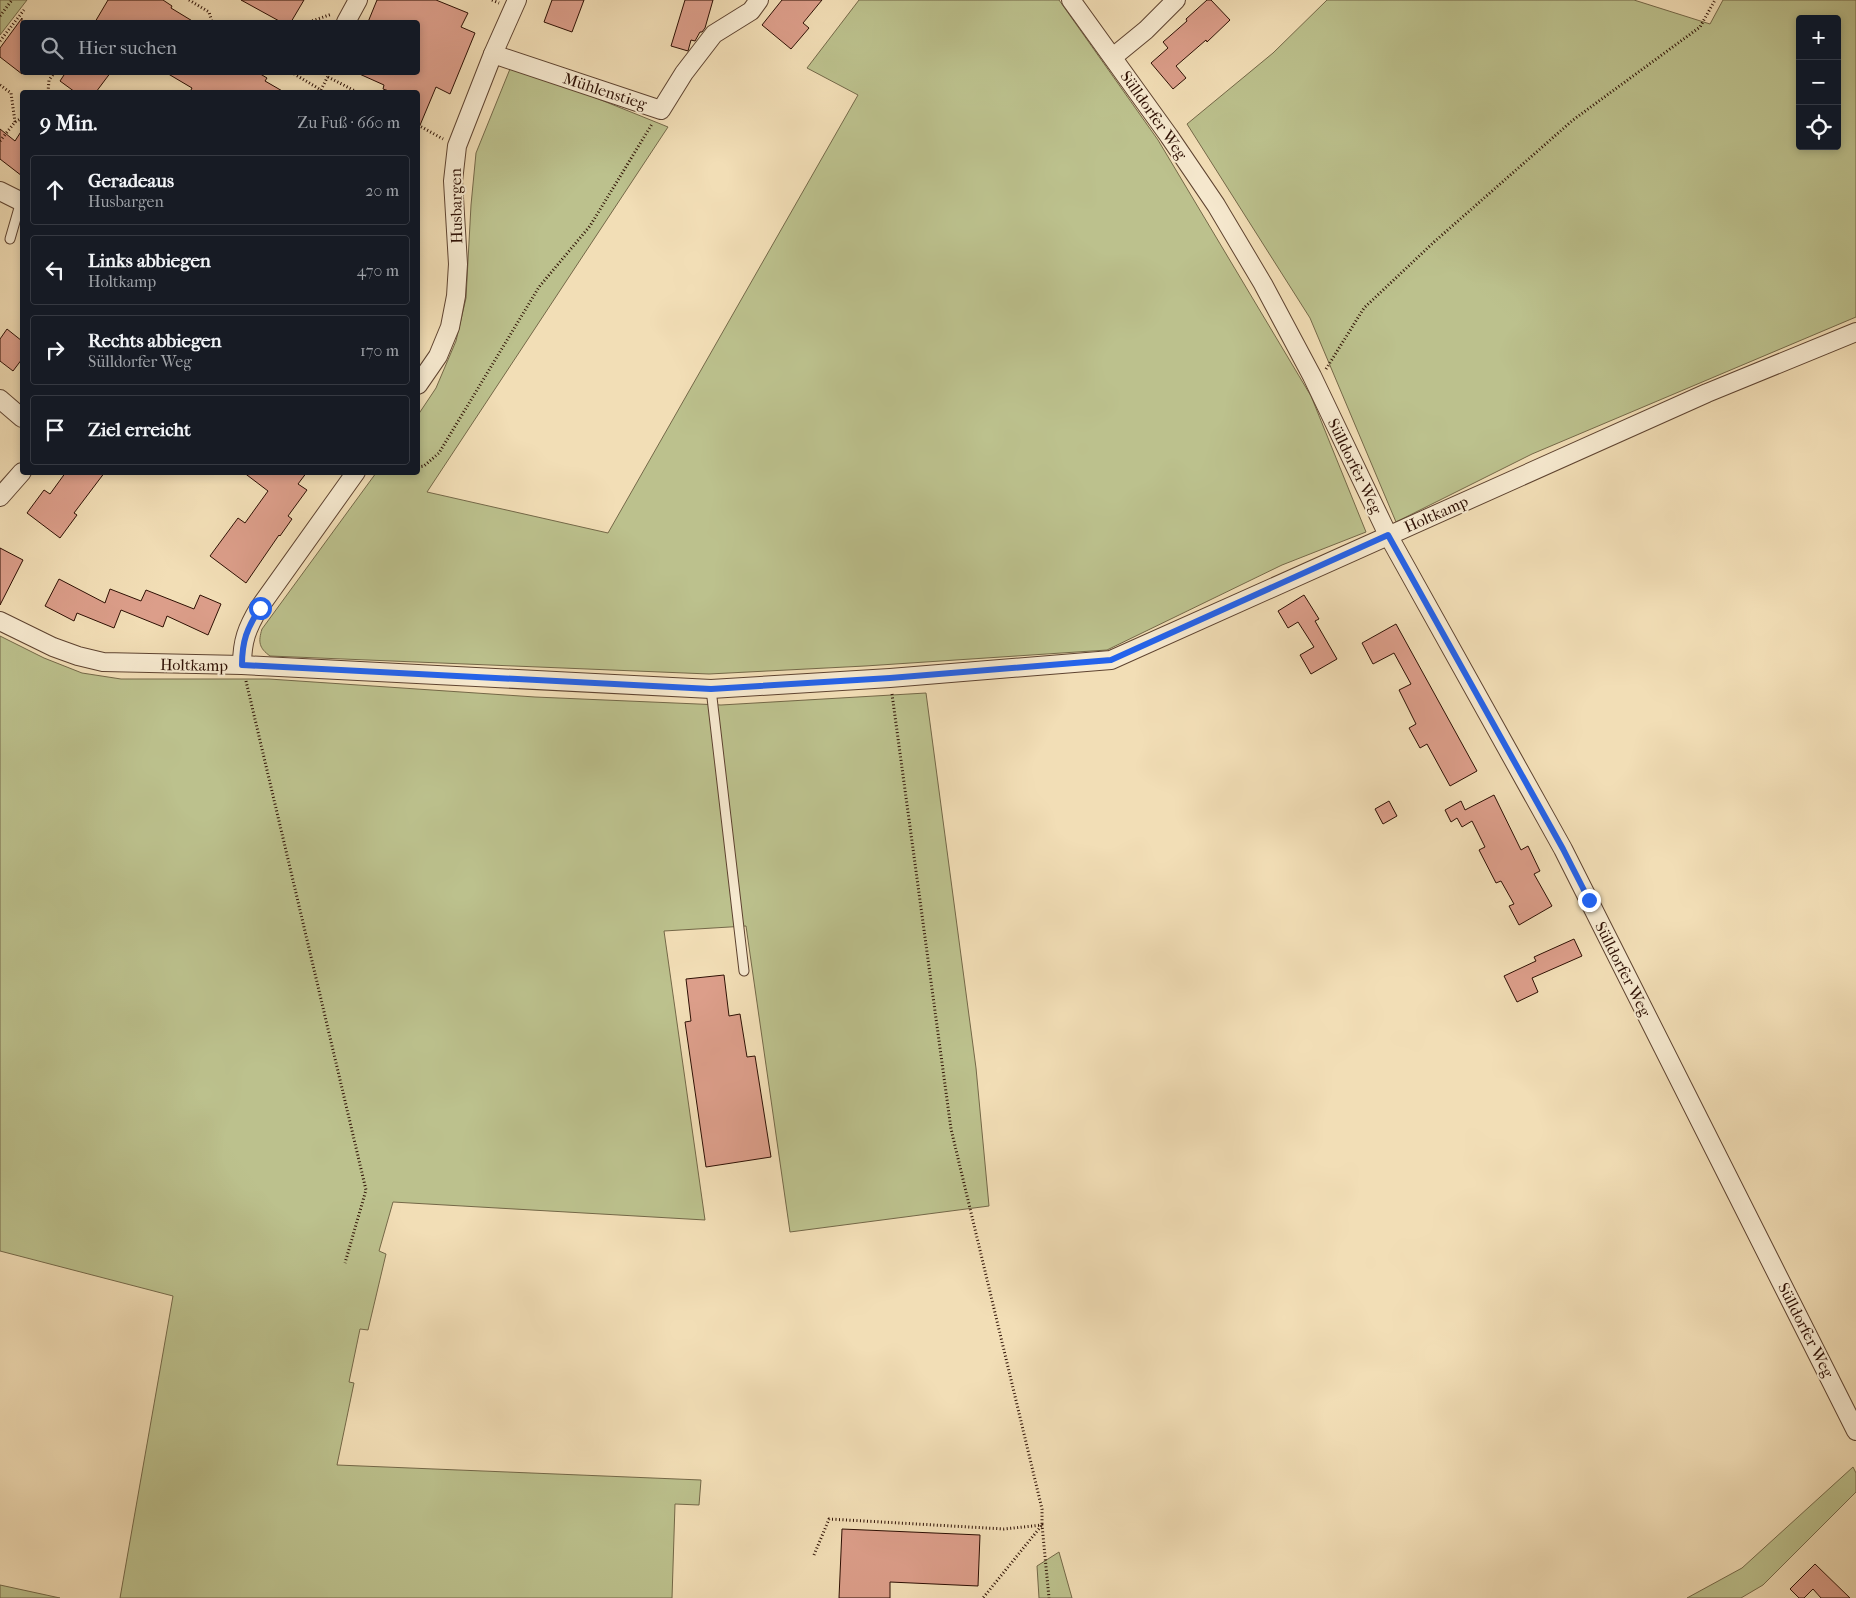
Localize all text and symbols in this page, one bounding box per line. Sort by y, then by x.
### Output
map controls [1796,15,1841,150]
button: + [1796,15,1841,60]
search box [20,20,420,75]
icon: search [38,34,66,62]
text: Hier suchen [78,37,177,59]
button: − [1796,60,1841,105]
street label: Sülldorfer Weg [1116,67,1192,163]
street label: Mühlenstieg [561,69,650,114]
button: locate [1796,105,1841,150]
text: 9 Min. [40,111,97,135]
text: Zu Fuß · 660 m [297,113,400,132]
street label: Husbargen [446,167,466,244]
text: Geradeaus [88,170,174,192]
icon: ahead [41,176,69,204]
text: 20 m [365,181,399,200]
text: Husbargen [88,192,164,211]
text: Links abbiegen [88,250,211,272]
icon: left [41,256,69,284]
text: 470 m [357,261,399,280]
text: Holtkamp [88,272,156,291]
text: Rechts abbiegen [88,330,222,352]
icon: right [41,336,69,364]
text: 170 m [360,341,399,360]
text: Sülldorfer Weg [88,352,192,371]
street label: Sülldorfer Weg [1324,415,1386,517]
icon: arrive [41,416,69,444]
text: Ziel erreicht [88,419,191,441]
street label: Holtkamp [1401,491,1471,537]
route start [249,597,272,620]
street label: Holtkamp [160,655,229,675]
route end [1578,889,1601,912]
street label: Sülldorfer Weg [1591,918,1655,1020]
street label: Sülldorfer Weg [1774,1279,1838,1381]

